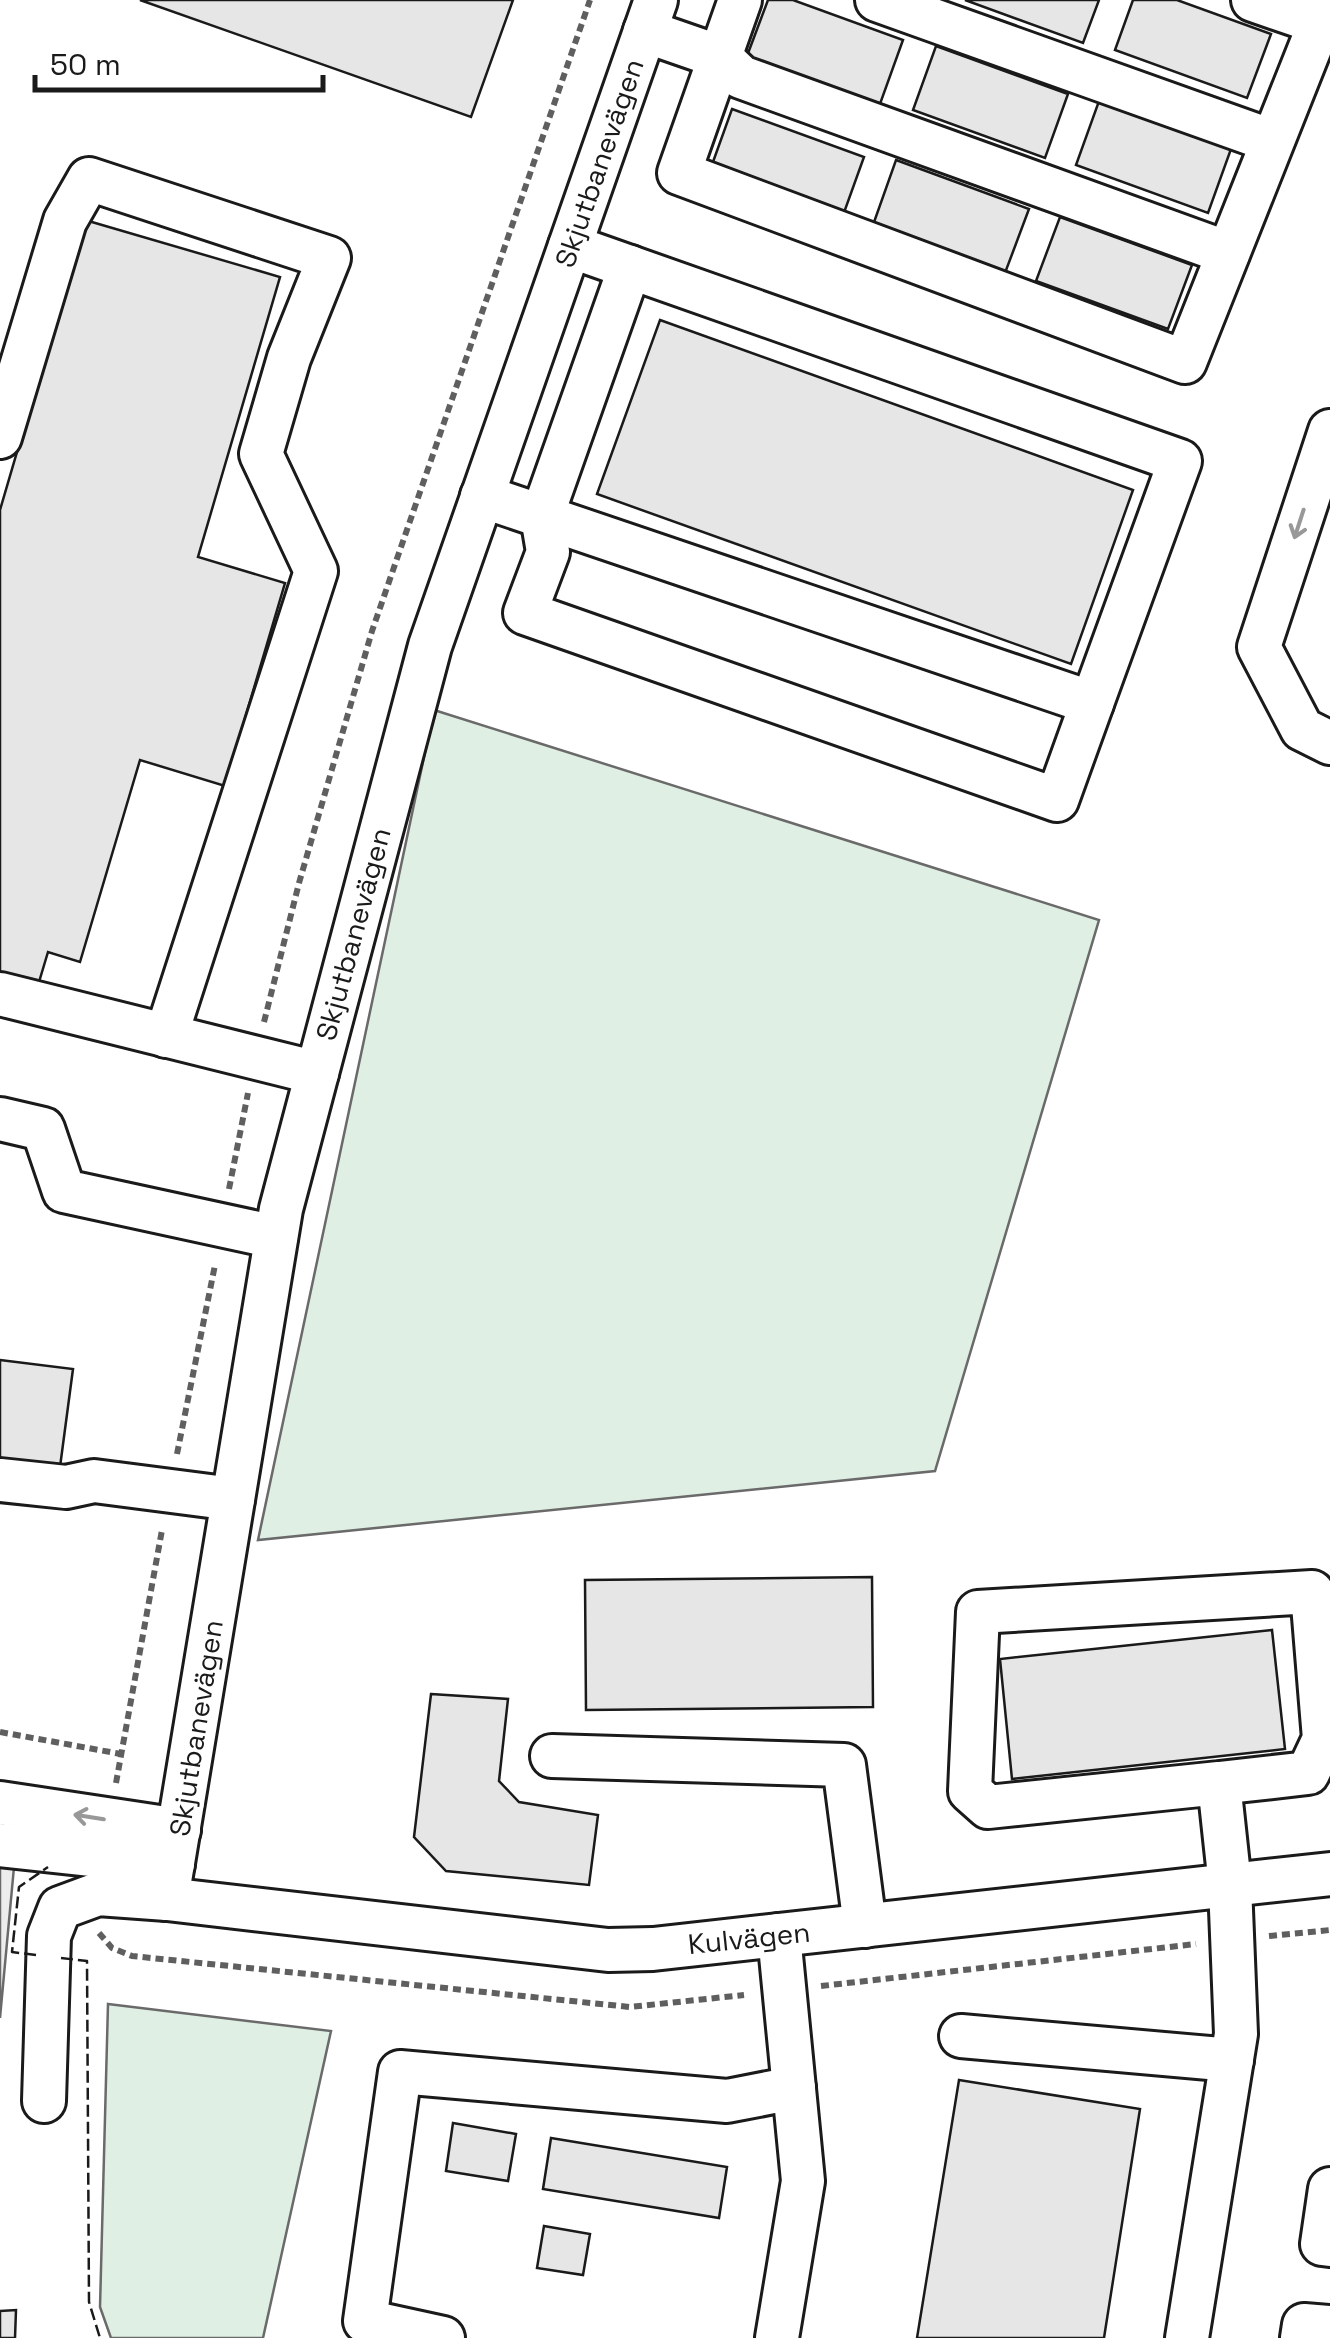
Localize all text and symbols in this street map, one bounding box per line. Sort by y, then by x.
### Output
scale bar [35,30,322,92]
text: 50 m [50,45,121,84]
street label: Skjutbanevägen [546,54,652,272]
one-way arrow [1289,507,1307,539]
street label: Skjutbanevägen [307,824,399,1044]
street label: Skjutbanevägen [161,1617,231,1839]
one-way arrow [74,1807,106,1825]
street label: Kulvägen [686,1914,812,1962]

